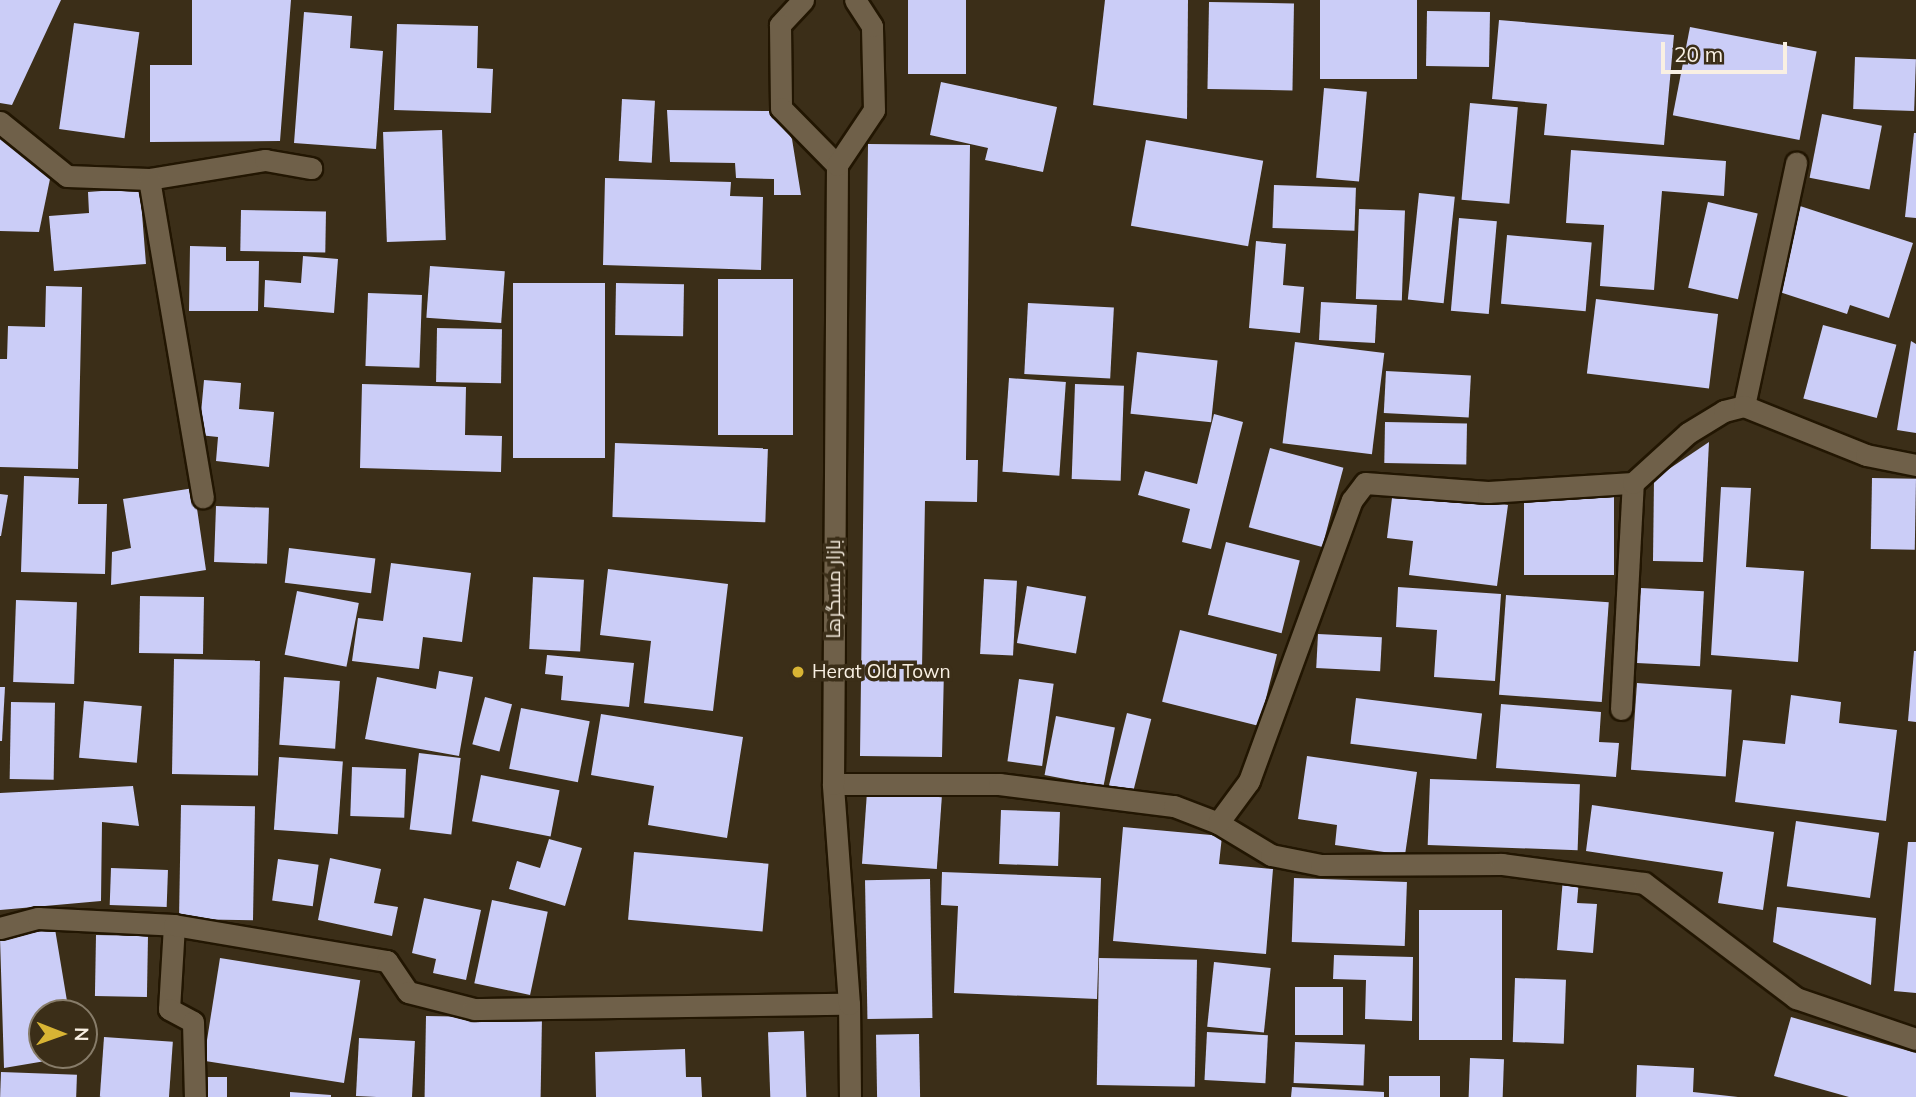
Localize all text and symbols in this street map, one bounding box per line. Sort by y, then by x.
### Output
scale bar [1664,28,1790,72]
text: 20 m [1674,41,1723,67]
street label: بازار مسگرها [823,539,845,639]
place label: Herat Old Town [812,661,951,683]
marker: Herat Old Town [790,664,806,680]
north arrow [28,999,98,1069]
text: N [70,1027,94,1042]

